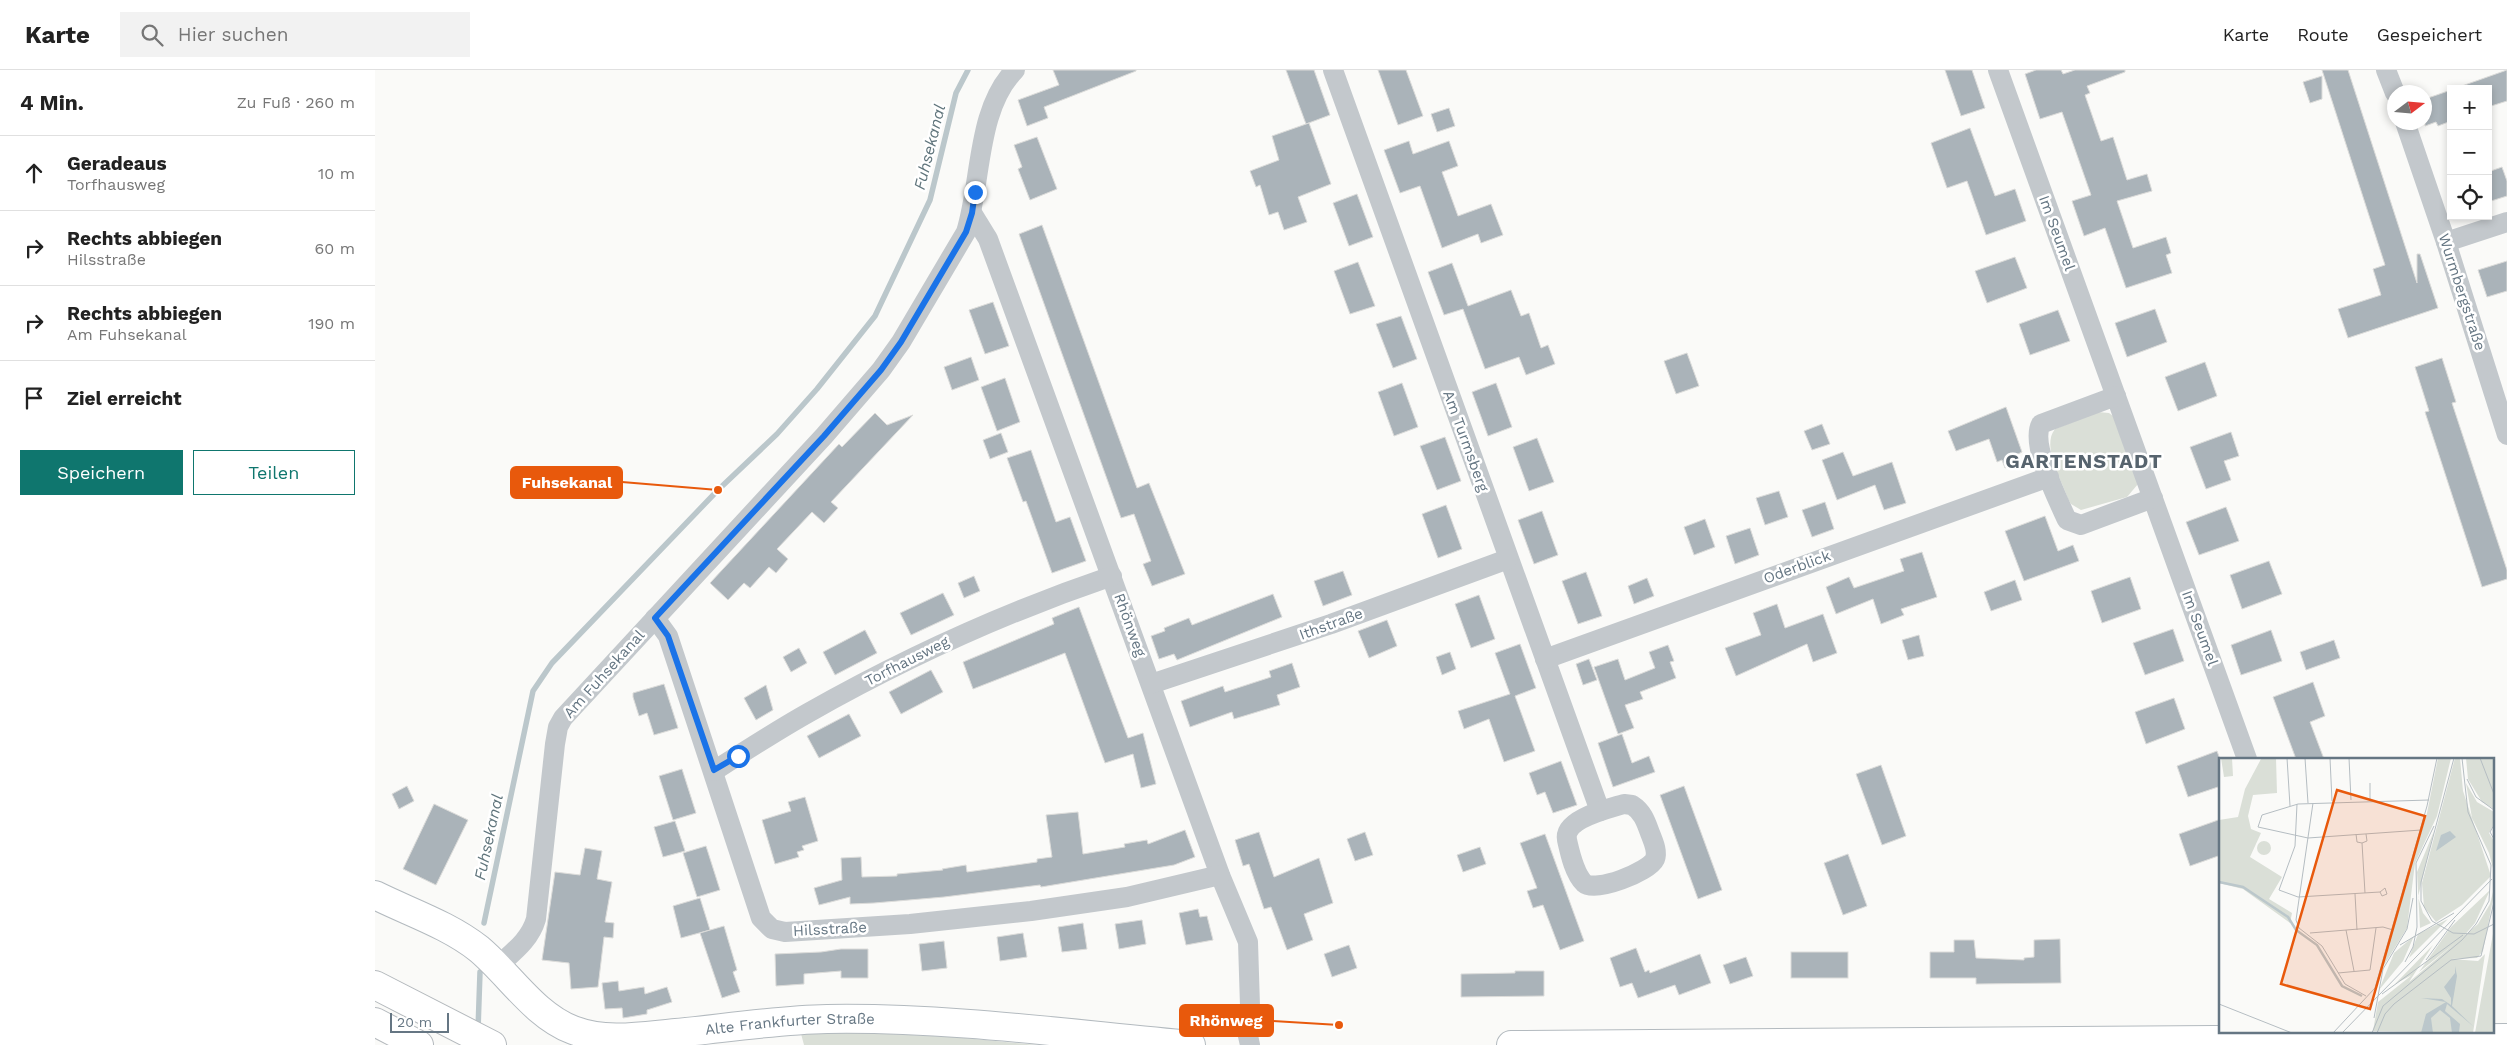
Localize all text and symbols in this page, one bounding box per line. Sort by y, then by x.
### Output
search box [120,12,470,57]
text: Karte [25,21,90,49]
icon: search [138,21,166,49]
text: Hier suchen [178,23,288,46]
text: Karte [2223,24,2269,45]
text: Route [2297,24,2349,45]
text: Gespeichert [2377,24,2482,45]
north arrow [2387,85,2432,130]
map controls [2447,85,2492,220]
button: + [2447,85,2492,130]
text: 4 Min. [20,90,84,115]
text: Zu Fuß · 260 m [237,93,355,112]
water label: Fuhsekanal [910,102,949,192]
button: − [2447,130,2492,175]
text: Geradeaus [67,152,167,175]
icon: ahead [20,159,48,187]
text: 10 m [318,164,355,183]
text: Torfhausweg [67,175,165,194]
button: locate [2447,175,2492,220]
route end [964,181,987,204]
street label: Im Seumel [2035,193,2079,274]
text: Rechts abbiegen [67,227,222,250]
street label: Wurmbergstraße [2435,231,2489,353]
icon: right [20,234,48,262]
text: 60 m [315,239,355,258]
text: Hilsstraße [67,250,146,269]
text: Rechts abbiegen [67,302,222,325]
icon: right [20,309,48,337]
text: 190 m [308,314,355,333]
text: Am Fuhsekanal [67,325,187,344]
icon: arrive [20,384,48,412]
text: Ziel erreicht [67,387,182,410]
street label: Am Turmsberg [1439,388,1493,494]
district label: GARTENSTADT [2005,449,2163,473]
button: Speichern [20,450,183,495]
button: Teilen [193,450,355,495]
callout: Fuhsekanal [511,467,622,498]
text: Fuhsekanal [522,473,613,492]
street label: Oderblick [1761,546,1834,587]
street label: Im Seumel [2178,588,2222,669]
street label: Rhönweg [1110,591,1150,659]
street label: Ithstraße [1297,604,1365,644]
street label: Am Fuhsekanal [560,626,648,722]
street label: Torfhausweg [862,632,952,690]
route start [727,745,750,768]
inset map [2219,758,2495,1032]
water label: Fuhsekanal [470,792,507,882]
street label: Hilsstraße [793,918,867,940]
callout: Rhönweg [1180,1005,1273,1036]
scale bar [390,1010,449,1033]
street label: Alte Frankfurter Straße [704,1010,875,1039]
text: Rhönweg [1190,1011,1262,1030]
text: 20 m [397,1014,432,1030]

